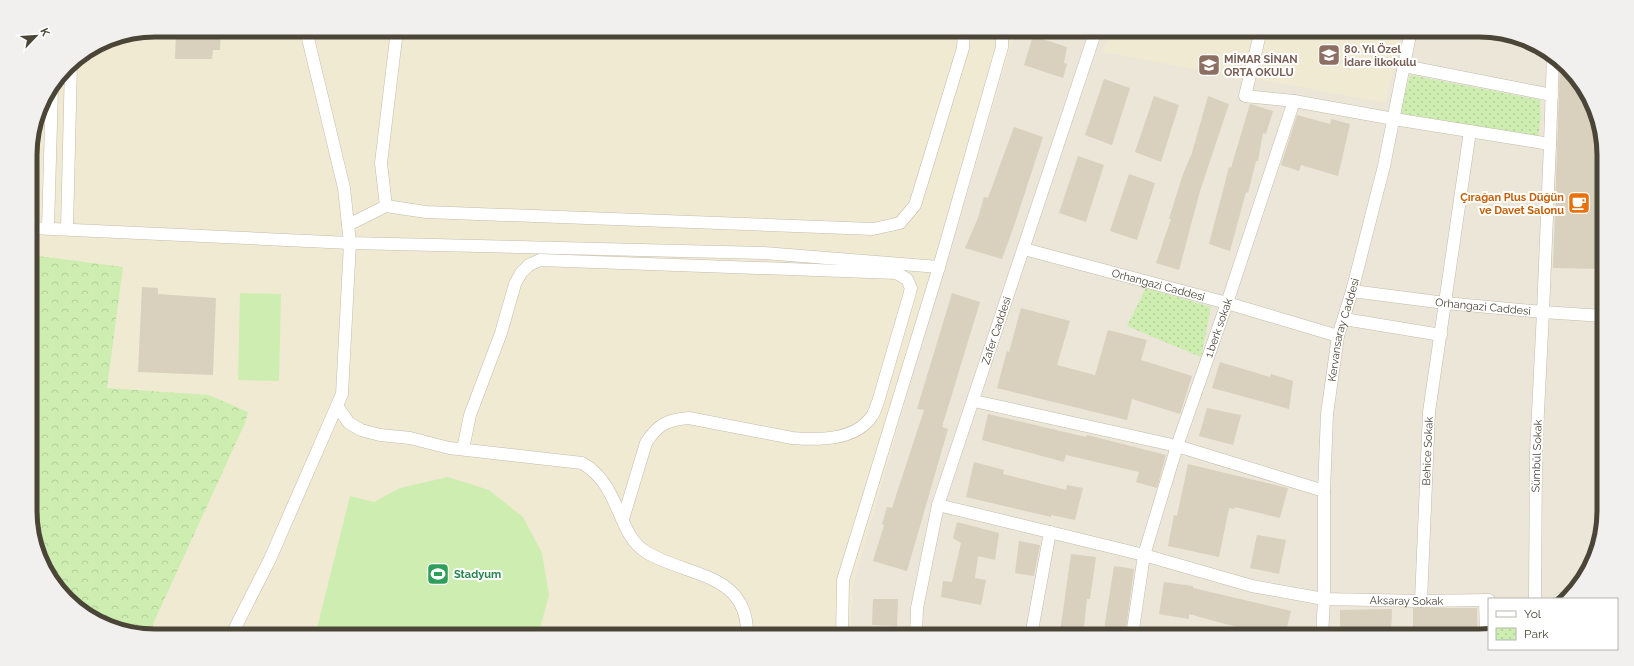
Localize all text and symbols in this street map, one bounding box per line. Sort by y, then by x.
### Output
north arrow [16,16,56,56]
text: K [37,26,52,39]
school or university icon: 80. Yıl Özel İdare İlkokulu [1316,42,1342,68]
place label: 80. Yıl Özel İdare İlkokulu [1344,42,1416,69]
school or university icon: MİMAR SİNAN ORTA OKULU [1196,52,1222,78]
place label: MİMAR SİNAN ORTA OKULU [1224,52,1298,79]
cafe icon: Çırağan Plus Düğün ve Davet Salonu [1566,190,1592,216]
place label: Çırağan Plus Düğün ve Davet Salonu [1460,191,1564,217]
street label: Orhangazi Caddesi [1110,266,1206,303]
street label: Kervansaray Caddesi [1325,277,1362,382]
street label: Zafer Caddesi [979,295,1013,366]
street label: Orhangazi Caddesi [1435,295,1531,317]
street label: 1.berk sokak [1202,296,1235,359]
street label: Behice Sokak [1419,416,1435,486]
street label: Sümbül Sokak [1529,419,1545,493]
sports icon: Stadyum [425,561,451,587]
place label: Stadyum [454,568,501,581]
street label: Aksaray Sokak [1370,593,1444,608]
legend [1488,598,1618,650]
text: Yol [1524,607,1542,621]
text: Park [1524,627,1549,641]

